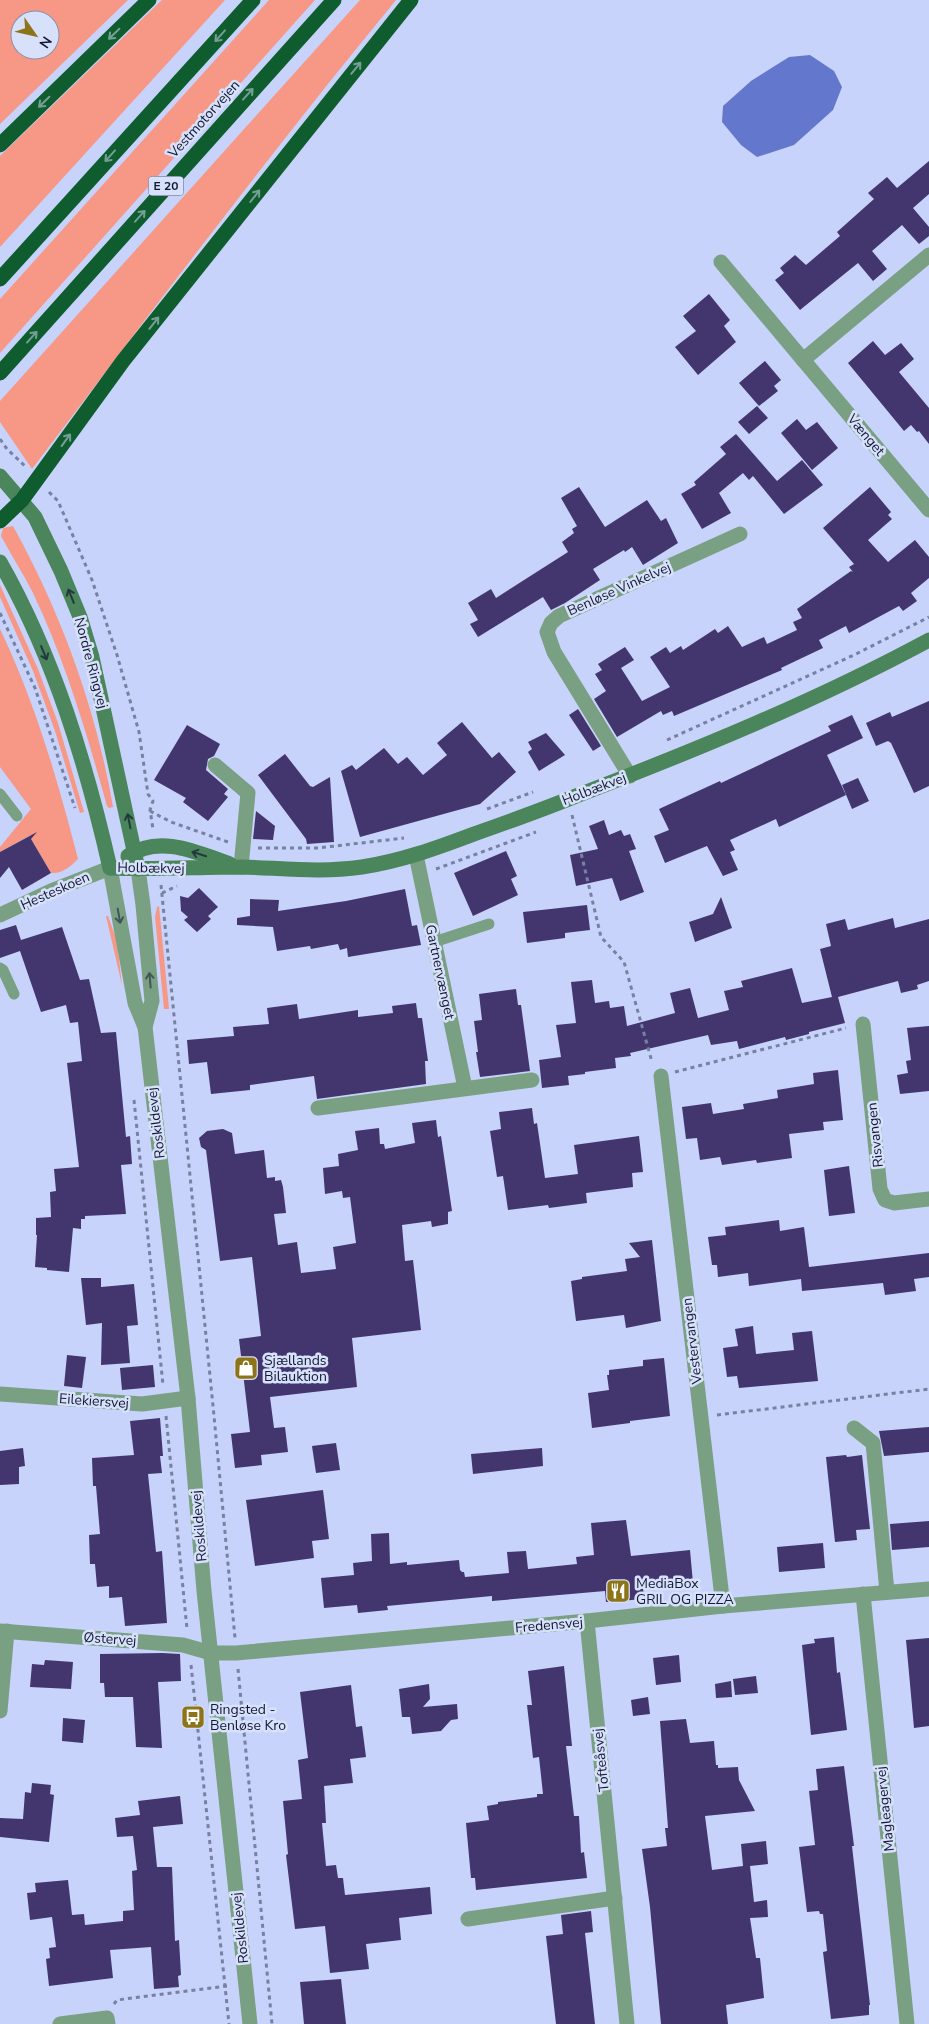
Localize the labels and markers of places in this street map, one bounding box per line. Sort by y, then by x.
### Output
place label: Sjællands Bilauktion [264,1351,327,1386]
shop icon: Sjællands Bilauktion [233,1355,259,1381]
place label: MediaBox GRIL OG PIZZA [636,1574,734,1609]
restaurant icon: MediaBox GRIL OG PIZZA [605,1578,631,1604]
place label: Ringsted - Benløse Kro [210,1700,286,1735]
bus stop icon: Ringsted - Benløse Kro [180,1704,206,1730]

